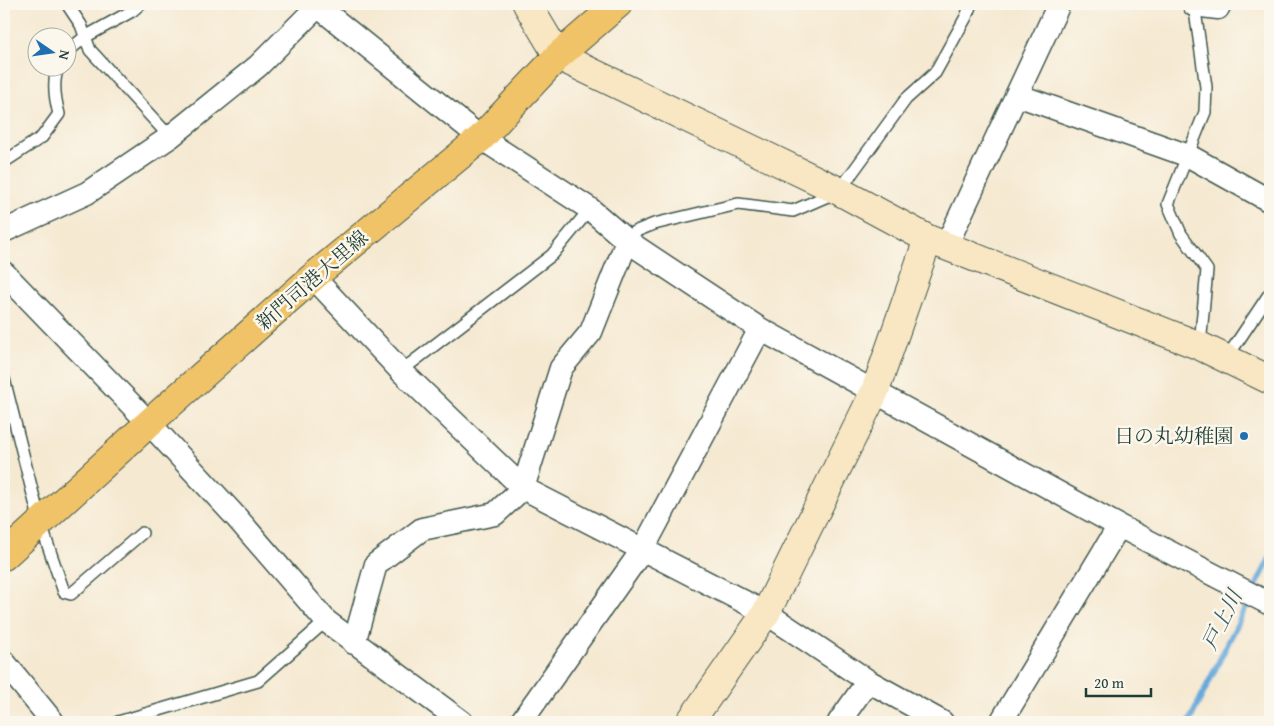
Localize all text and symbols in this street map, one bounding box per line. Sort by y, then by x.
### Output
north arrow [28,28,78,78]
text: N [54,48,75,62]
street label: 新門司港大里線 [249,223,374,336]
place label: 日の丸幼稚園 [1114,421,1234,450]
marker: 日の丸幼稚園 [1238,430,1250,442]
water label: 戸上川 [1194,583,1250,655]
scale bar [1086,666,1152,698]
text: 20 m [1094,672,1125,693]

